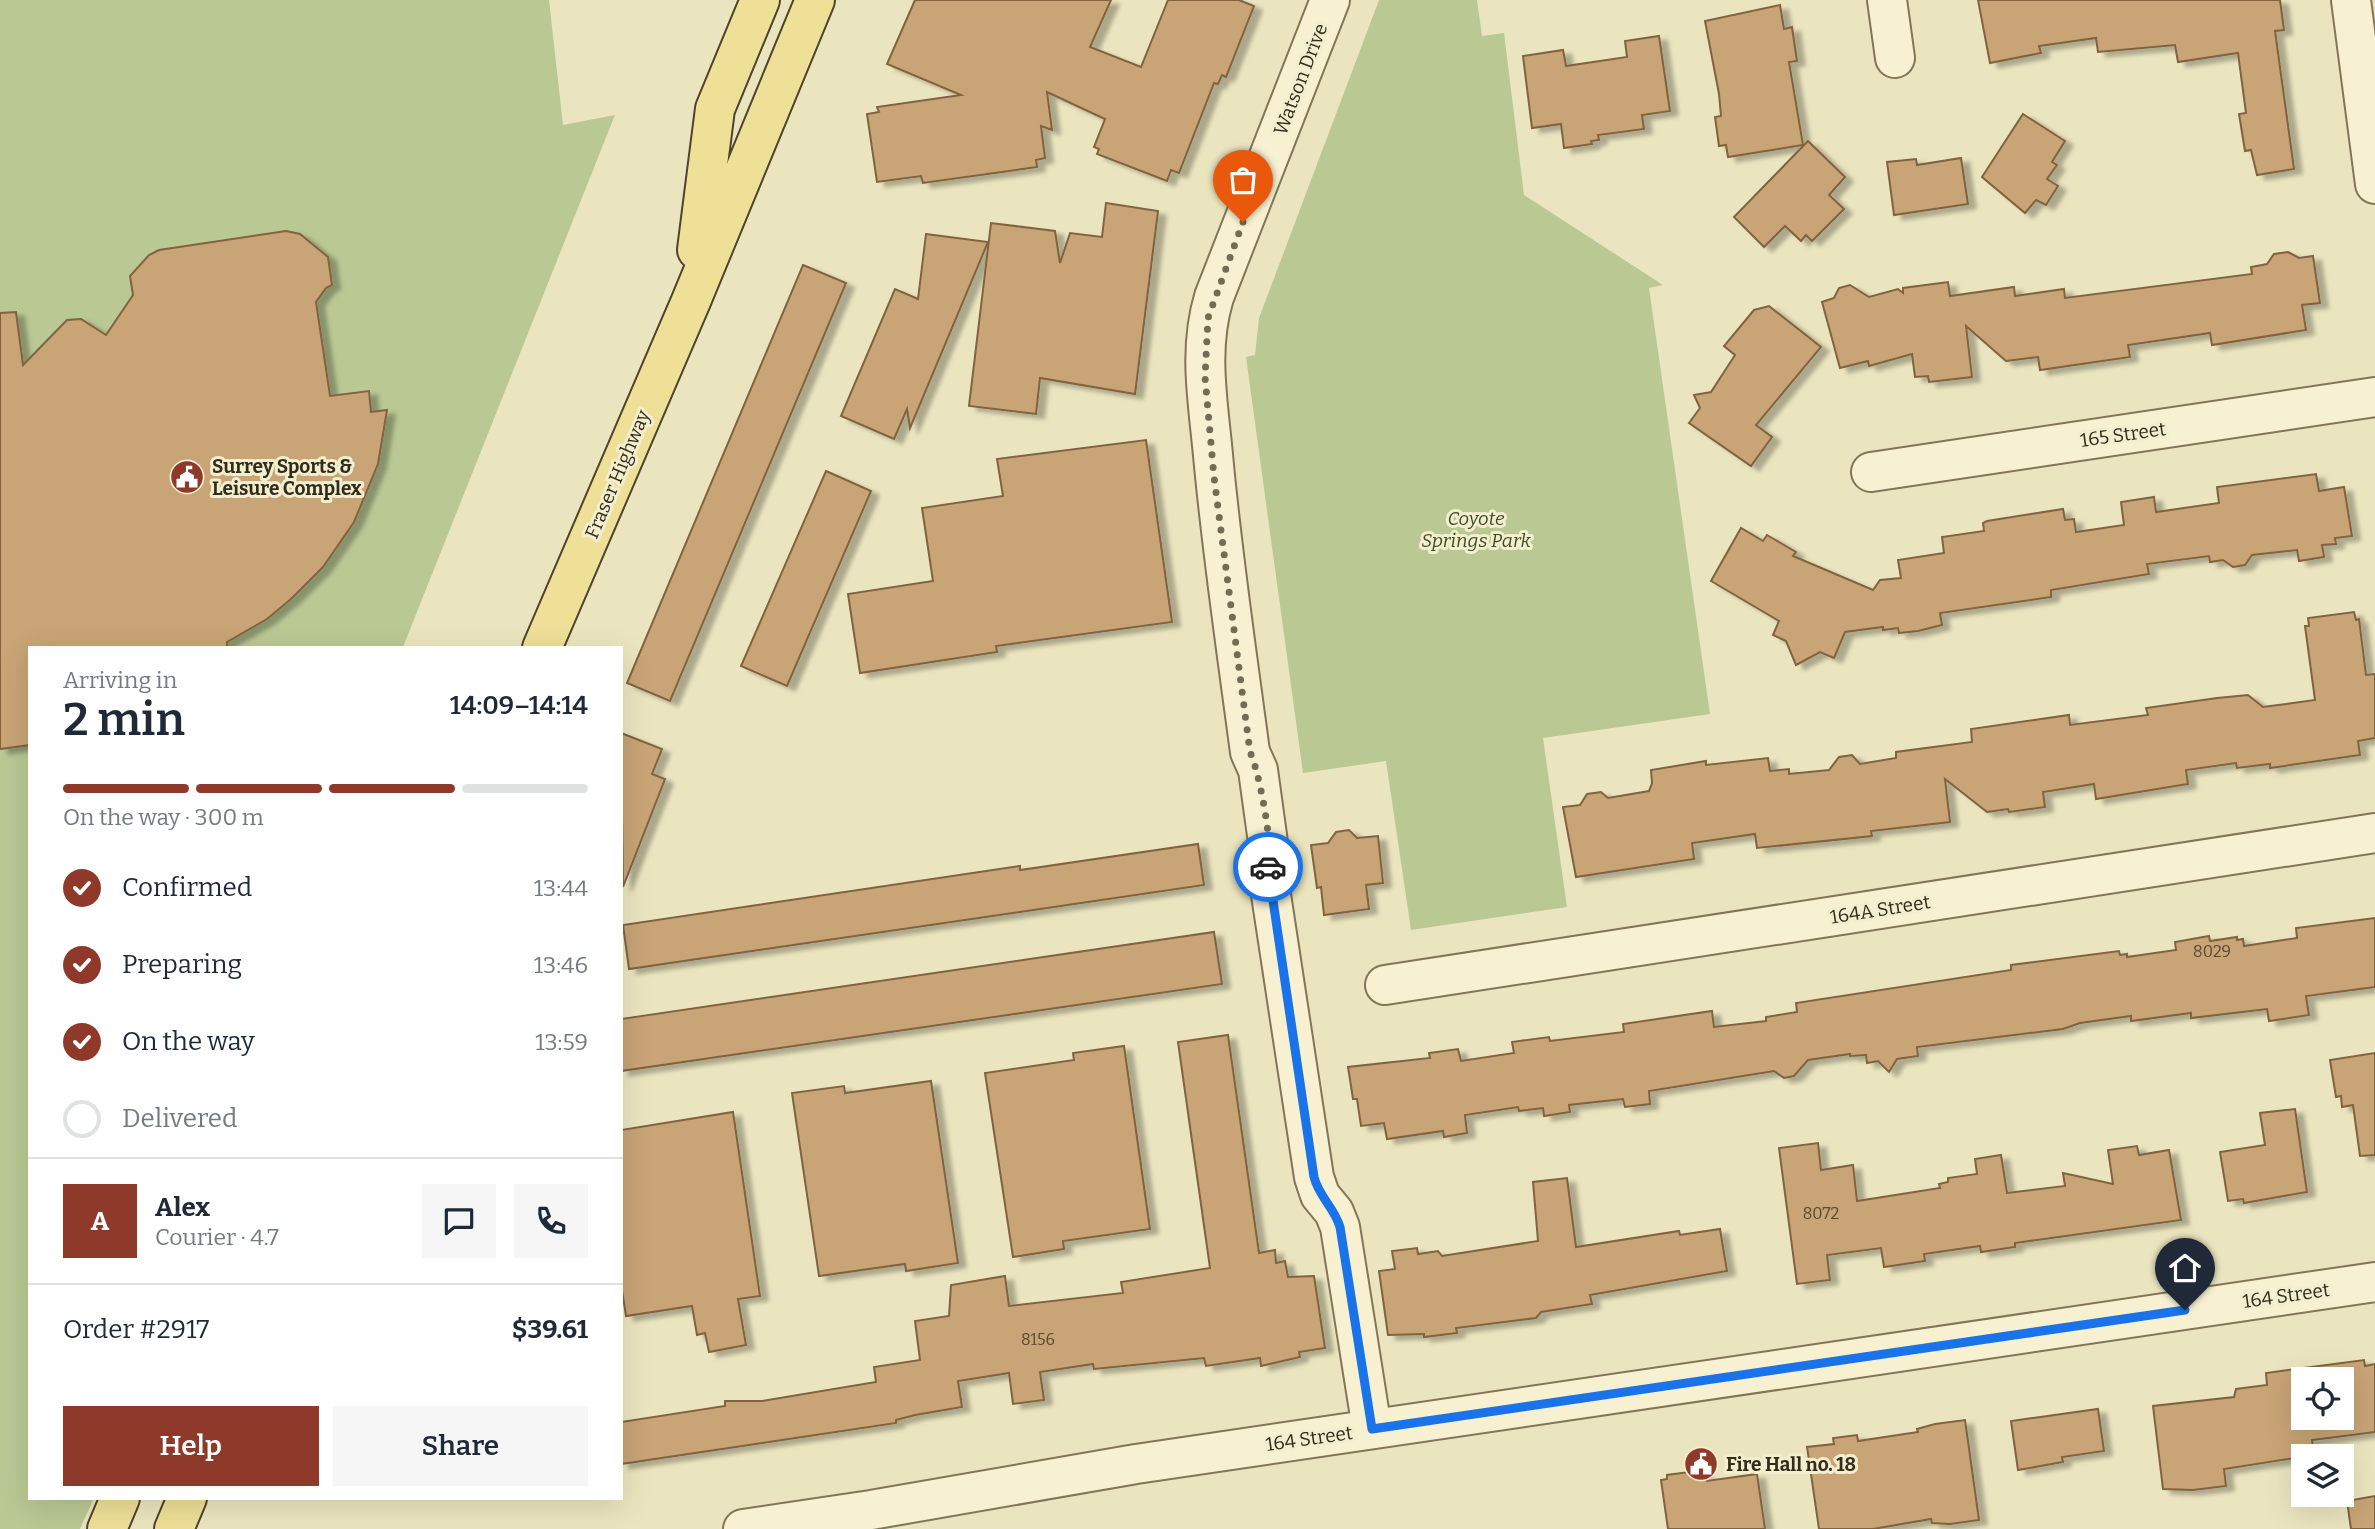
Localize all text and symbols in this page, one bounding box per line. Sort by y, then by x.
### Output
street label: Watson Drive [1269,20,1332,138]
pin [1213,150,1273,222]
icon: bag [1224,161,1262,199]
street label: Fraser Highway [580,406,655,542]
street label: 165 Street [2079,417,2167,452]
place label: Surrey Sports & Leisure Complex [212,455,362,500]
public building icon: Surrey Sports & Leisure Complex [168,458,206,496]
park label: Coyote Springs Park [1421,507,1531,552]
text: Arriving in [63,666,177,694]
text: 14:09–14:14 [450,690,588,721]
text: 2 min [63,692,185,747]
text: On the way · 300 m [63,803,264,831]
courier [1233,832,1303,902]
icon: car [1249,848,1287,886]
icon: check [63,869,101,907]
text: Confirmed [122,872,252,903]
text: 13:44 [534,874,588,902]
street label: 164A Street [1828,890,1932,929]
house number: 8029 [2193,942,2231,961]
icon: check [63,946,101,984]
text: Preparing [122,949,242,980]
text: 13:46 [534,951,588,979]
icon: check [63,1023,101,1061]
text: On the way [122,1026,255,1057]
text: 13:59 [535,1028,588,1056]
text: Delivered [122,1103,237,1134]
button: chat [422,1184,496,1258]
button: phone [514,1184,588,1258]
text: Alex [155,1192,210,1223]
house number: 8072 [1803,1204,1839,1223]
text: A [91,1206,109,1237]
text: Courier · 4.7 [155,1223,279,1251]
pin [2155,1238,2215,1310]
icon: home [2166,1249,2204,1287]
street label: 164 Street [2241,1278,2331,1313]
text: Order #2917 [63,1314,209,1345]
text: $39.61 [512,1314,588,1345]
house number: 8156 [1021,1330,1055,1349]
map controls [2291,1367,2354,1507]
button: locate [2291,1367,2354,1430]
button: Help [63,1406,319,1486]
button: Share [333,1406,588,1486]
street label: 164 Street [1264,1421,1354,1456]
button: layers [2291,1444,2354,1507]
public building icon: Fire Hall no. 18 [1682,1445,1720,1483]
place label: Fire Hall no. 18 [1726,1453,1856,1476]

